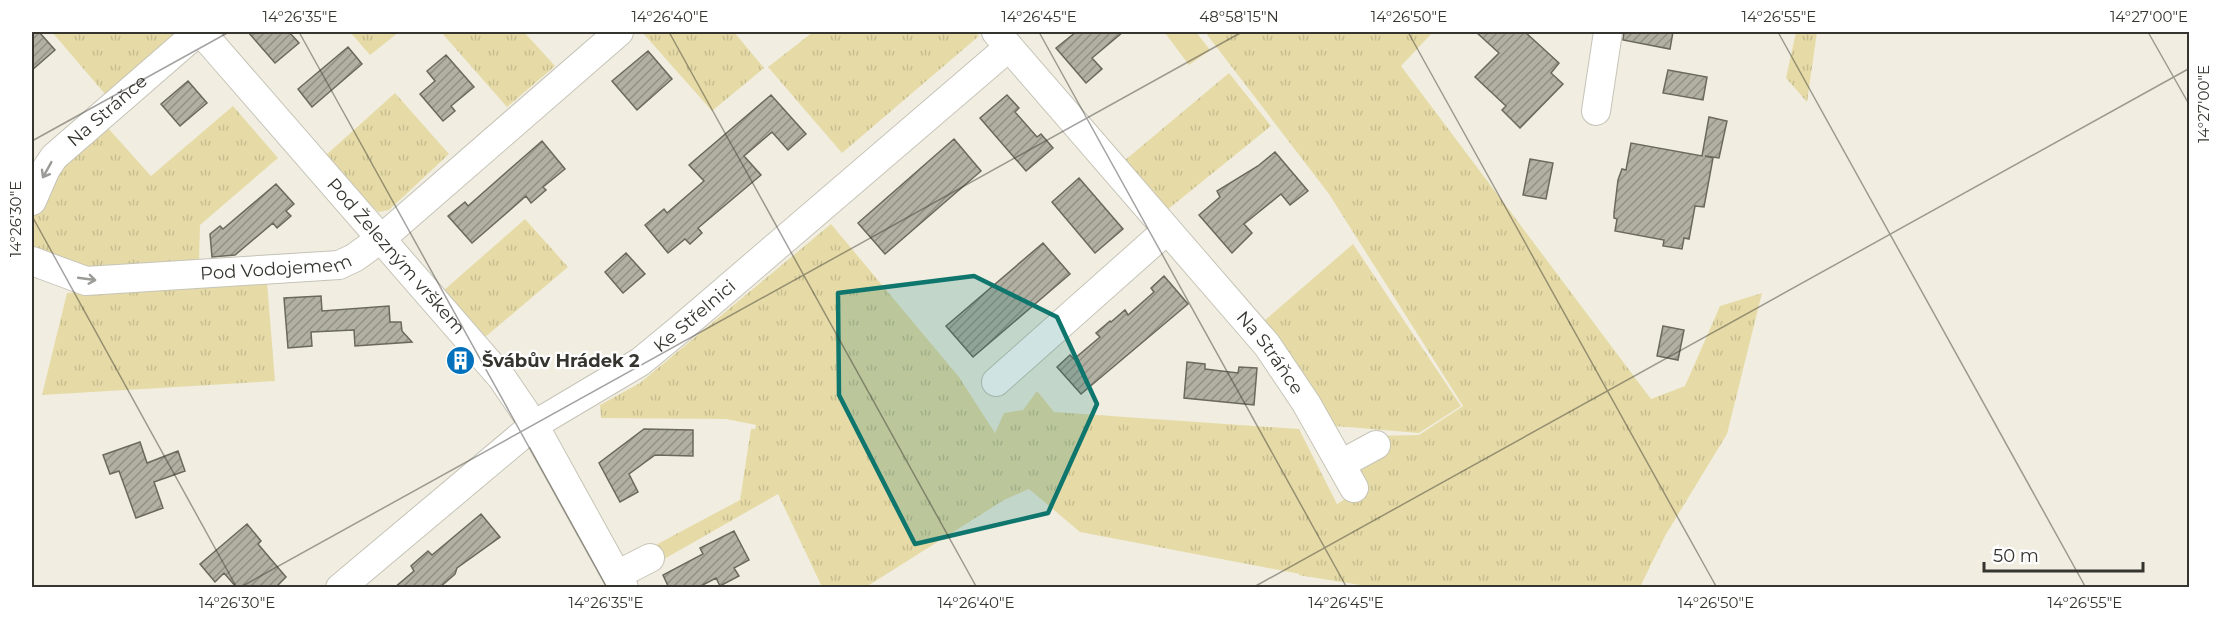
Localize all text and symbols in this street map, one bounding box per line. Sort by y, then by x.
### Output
text: 14°26'35"E [263,7,337,26]
text: 14°26'40"E [631,7,709,26]
text: 14°26'45"E [1001,7,1077,26]
text: 48°58'15"N [1199,7,1279,26]
text: 14°26'50"E [1371,7,1447,26]
text: 14°26'55"E [1742,7,1816,26]
text: 14°27'00"E [2110,7,2188,26]
text: 14°27'00"E [2194,65,2213,143]
street label: Na Stráňce [63,70,152,151]
one-way arrow [41,161,53,178]
street label: Pod Železným vrškem [322,174,470,339]
text: 14°26'30"E [6,181,25,257]
street label: Pod Vodojemem [199,250,355,285]
one-way arrow [76,274,96,285]
street label: Ke Střelnici [649,275,740,357]
street label: Na Stráňce [1232,307,1308,399]
building icon: Švábův Hrádek 2 [445,345,477,377]
place label: Švábův Hrádek 2 [482,350,640,372]
scale bar [1984,535,2143,573]
text: 50 m [1993,545,2039,567]
text: 14°26'30"E [199,593,275,612]
text: 14°26'35"E [569,593,643,612]
text: 14°26'40"E [937,593,1015,612]
text: 14°26'45"E [1308,593,1384,612]
text: 14°26'50"E [1678,593,1754,612]
text: 14°26'55"E [2048,593,2122,612]

